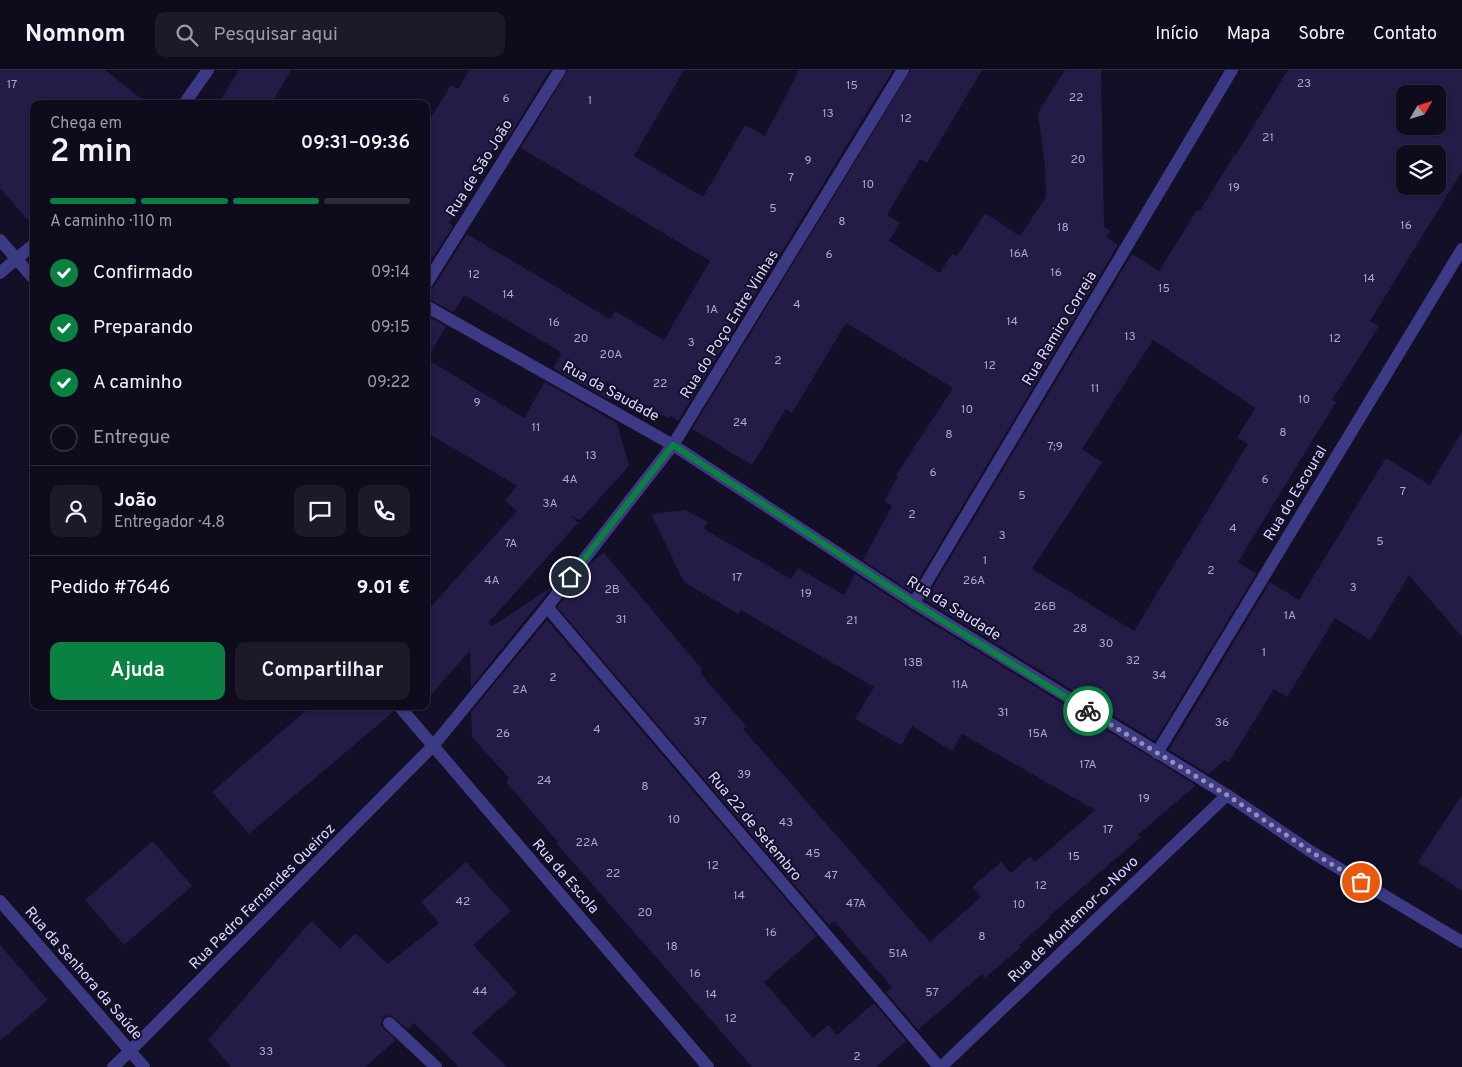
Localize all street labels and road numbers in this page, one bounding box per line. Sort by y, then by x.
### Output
street label: Rua de São João [443,117,518,221]
street label: Rua do Poço Entre Vinhas [677,247,784,403]
street label: Rua Ramiro Correia [1019,268,1102,390]
street label: Rua da Saudade [558,358,662,427]
street label: Rua do Escoural [1260,443,1332,545]
street label: Rua da Saudade [902,573,1004,646]
street label: Rua 22 de Setembro [703,768,805,886]
street label: Rua Pedro Fernandes Queiroz [186,820,340,974]
street label: Rua da Escola [527,836,603,918]
street label: Rua de Montemor-o-Novo [1005,853,1143,987]
street label: Rua da Senhora da Saúde [20,903,146,1045]

